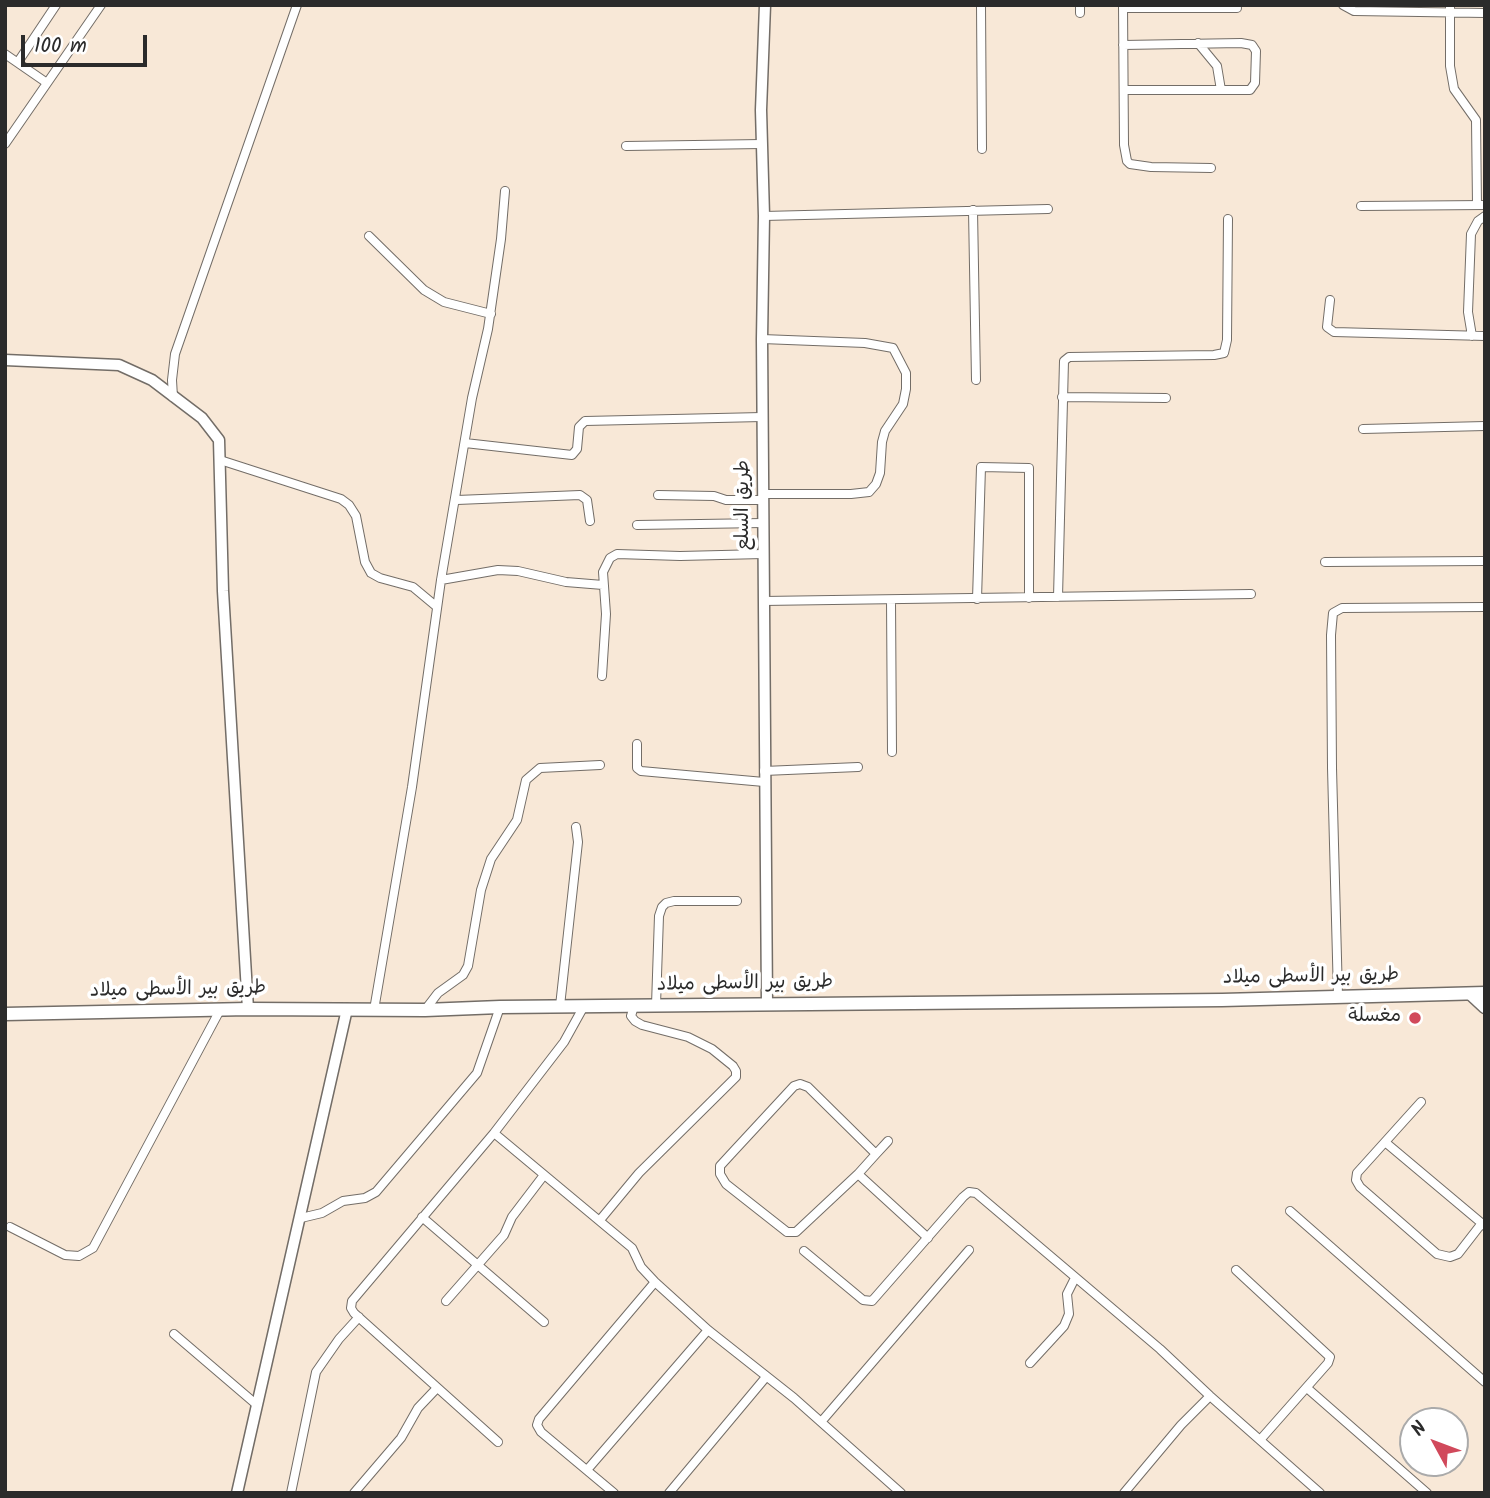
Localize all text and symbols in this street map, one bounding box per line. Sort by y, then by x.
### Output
scale bar [24,21,150,65]
text: 100 m [34,30,87,63]
street label: طريق السلع [734,460,756,550]
street label: طريق بير الأسطى ميلاد [1223,965,1399,991]
street label: طريق بير الأسطى ميلاد [657,972,833,998]
street label: طريق بير الأسطى ميلاد [90,978,266,1004]
place label: مغسلة [1348,1007,1401,1029]
marker: مغسلة [1407,1010,1423,1026]
north arrow [1399,1407,1469,1477]
text: N [1404,1415,1435,1444]

